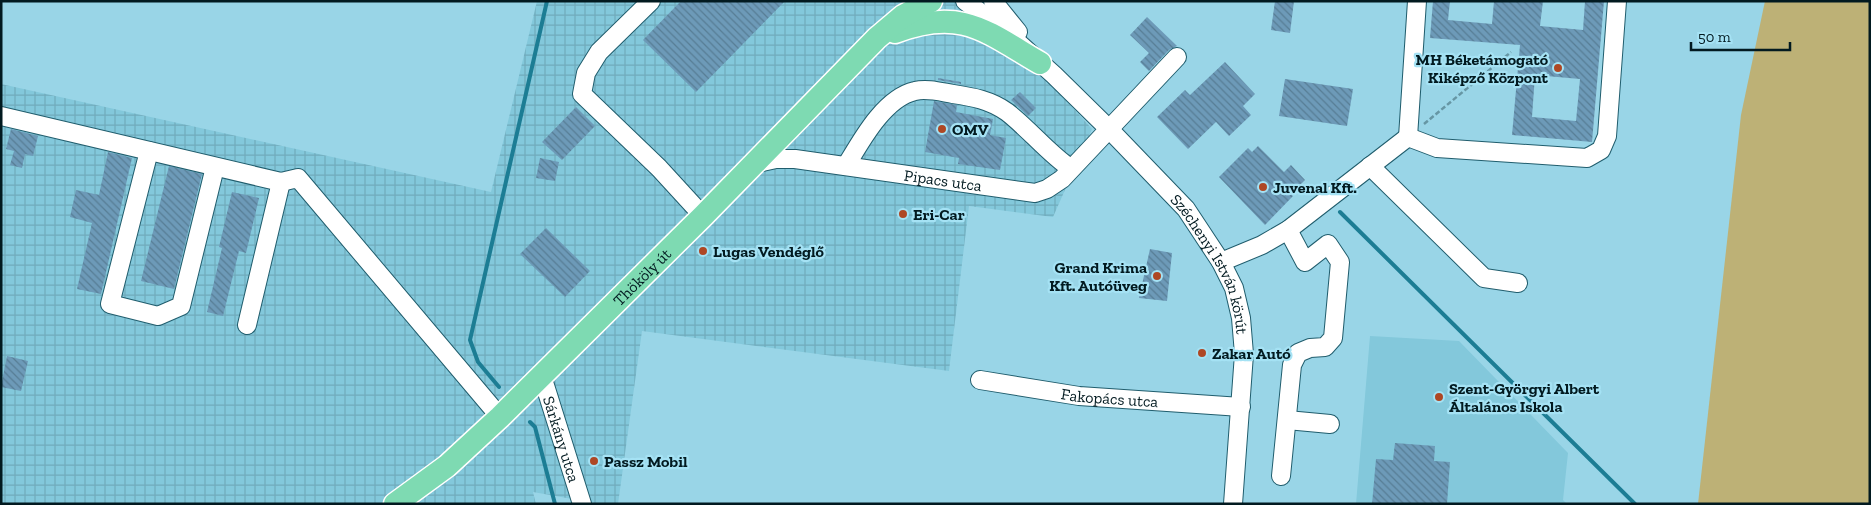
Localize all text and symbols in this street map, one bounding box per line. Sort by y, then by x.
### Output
scale bar [1691,20,1790,52]
text: 50 m [1698,28,1731,46]
place label: MH Béketámogató Kiképző Központ [1416,50,1549,87]
marker: MH Béketámogató Kiképző Központ [1552,62,1564,74]
place label: OMV [952,120,989,139]
marker: OMV [936,123,948,135]
street label: Pipacs utca [903,165,983,195]
place label: Juvenal Kft. [1273,178,1357,197]
marker: Juvenal Kft. [1257,181,1269,193]
street label: Széchenyi István körút [1167,190,1252,335]
place label: Eri-Car [913,205,965,224]
marker: Eri-Car [897,208,909,220]
place label: Lugas Vendéglő [713,242,825,261]
street label: Thököly út [609,244,675,309]
marker: Lugas Vendéglő [697,245,709,257]
place label: Grand Krima Kft. Autóüveg [1049,258,1147,295]
marker: Grand Krima Kft. Autóüveg [1151,270,1163,282]
place label: Zakar Autó [1212,344,1291,363]
marker: Zakar Autó [1196,347,1208,359]
place label: Szent-Györgyi Albert Általános Iskola [1449,379,1600,416]
street label: Fakopács utca [1060,384,1159,411]
marker: Szent-Györgyi Albert Általános Iskola [1433,391,1445,403]
street label: Sárkány utca [539,394,584,485]
place label: Passz Mobil [604,452,688,471]
marker: Passz Mobil [588,455,600,467]

